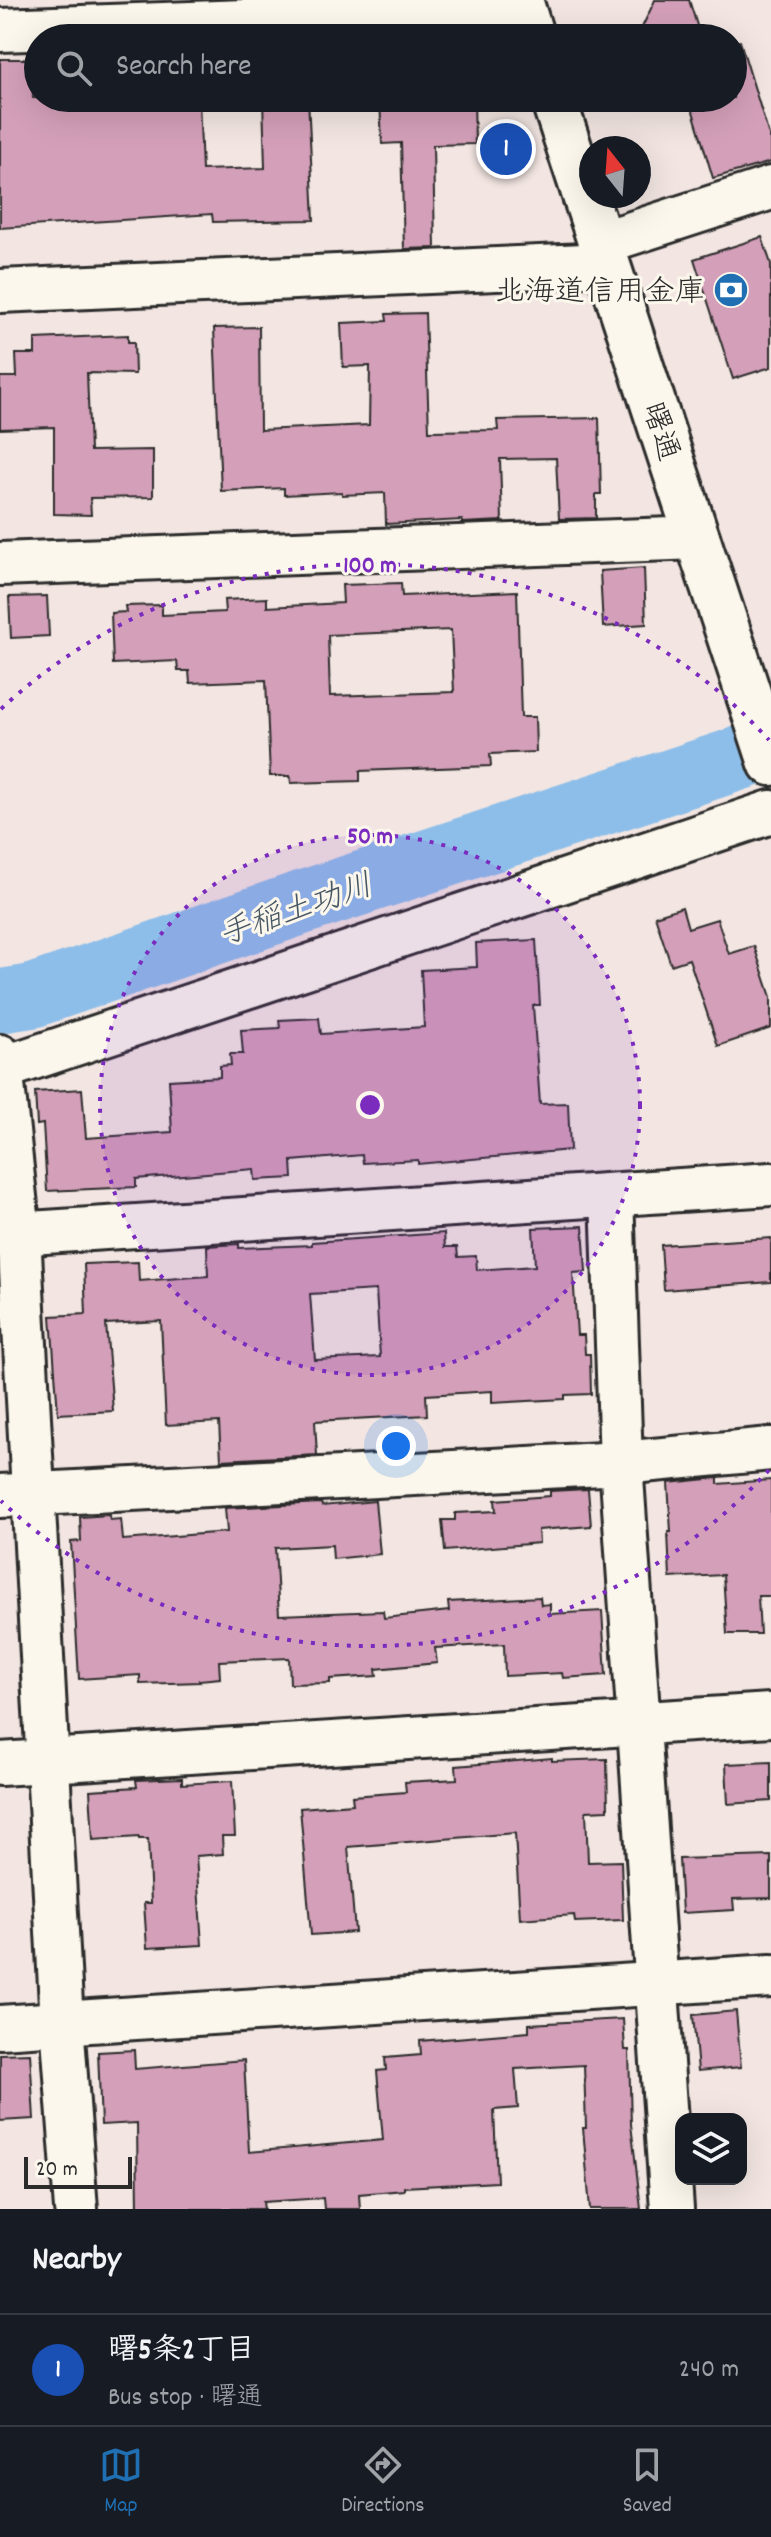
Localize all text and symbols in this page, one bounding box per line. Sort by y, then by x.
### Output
search box [24,24,747,112]
icon: search [52,46,96,90]
text: Search here [116,47,252,90]
pin: 1 [480,119,532,179]
north arrow [579,136,651,208]
bank icon: 北海道信用金庫 [712,271,750,309]
place label: 北海道信用金庫 [495,273,705,316]
street label: 曙通 [628,397,687,468]
text: 100 m [343,550,397,584]
text: 50 m [347,821,393,855]
water label: 手稲土功川 [213,865,380,961]
centre of rings [356,1091,384,1119]
your location [376,1426,416,1466]
map controls [675,2113,747,2185]
button: layers [675,2113,747,2185]
scale bar [24,2153,132,2189]
text: 20 m [36,2155,78,2186]
text: Nearby [32,2237,121,2286]
text: 曙5条2丁目 [108,2331,255,2374]
text: 1 [55,2352,61,2389]
text: 240 m [679,2352,739,2389]
text: Bus stop · 曙通 [108,2380,262,2417]
tab: Map [99,2443,143,2522]
tab: Directions [341,2443,425,2522]
tab: Saved [623,2443,672,2522]

